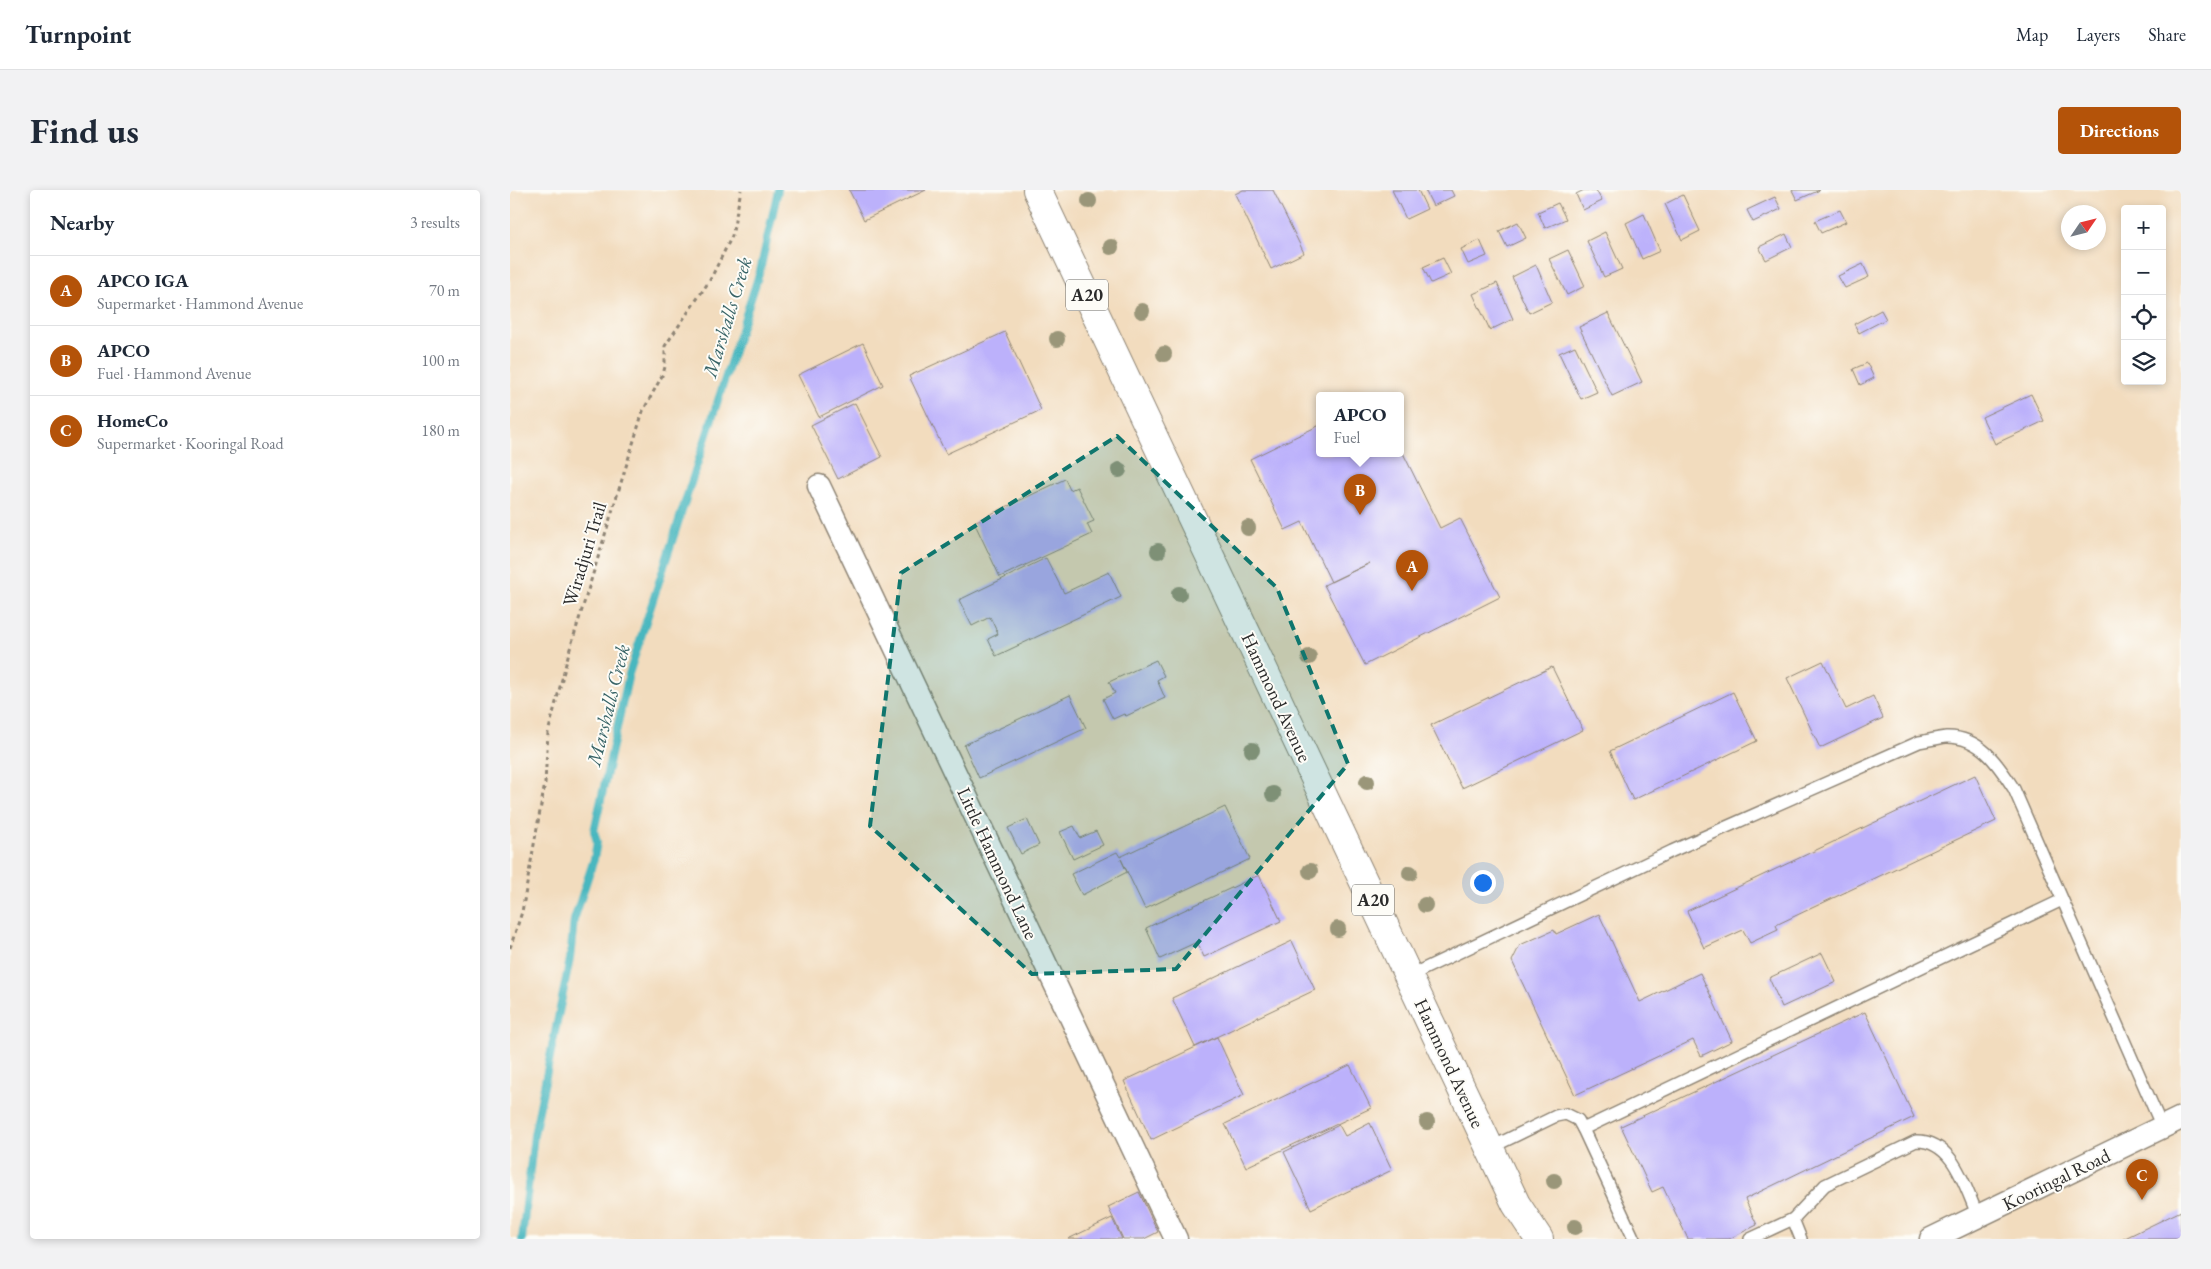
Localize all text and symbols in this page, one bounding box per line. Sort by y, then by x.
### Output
text: Turnpoint [25,19,131,50]
text: Map [2016,23,2048,46]
text: Layers [2076,23,2120,46]
text: Share [2148,23,2186,46]
button: Directions [2058,107,2181,154]
text: Find us [30,108,139,153]
north arrow [2061,205,2106,250]
map controls [2121,205,2166,385]
button: + [2121,205,2166,250]
text: Nearby [50,209,114,236]
text: 3 results [410,212,460,233]
button: − [2121,250,2166,295]
water label: Marshalls Creek [696,254,758,381]
text: APCO IGA [97,268,189,293]
text: A [60,280,72,301]
text: 70 m [429,280,460,301]
road number: A20 [1066,280,1108,310]
text: Supermarket · Hammond Avenue [97,293,303,314]
button: locate [2121,295,2166,340]
text: APCO [97,338,150,363]
button: layers [2121,340,2166,385]
text: B [61,350,71,371]
text: 100 m [421,350,460,371]
text: Fuel · Hammond Avenue [97,363,251,384]
popup [1316,392,1404,457]
text: APCO [1334,402,1386,427]
text: HomeCo [97,408,168,433]
text: C [60,420,72,441]
text: 180 m [421,420,460,441]
text: Fuel [1334,427,1360,448]
text: Supermarket · Kooringal Road [97,433,284,454]
pin: B [1344,474,1376,515]
street label: Wiradjuri Trail [557,498,612,610]
pin: A [1396,550,1428,591]
street label: Hammond Avenue [1236,629,1317,766]
water label: Marshalls Creek [580,642,636,769]
street label: Little Hammond Lane [951,783,1044,943]
your location [1470,870,1496,896]
road number: A20 [1352,884,1394,916]
street label: Hammond Avenue [1409,995,1490,1132]
street label: Kooringal Road [1998,1142,2115,1216]
pin: C [2126,1159,2158,1200]

